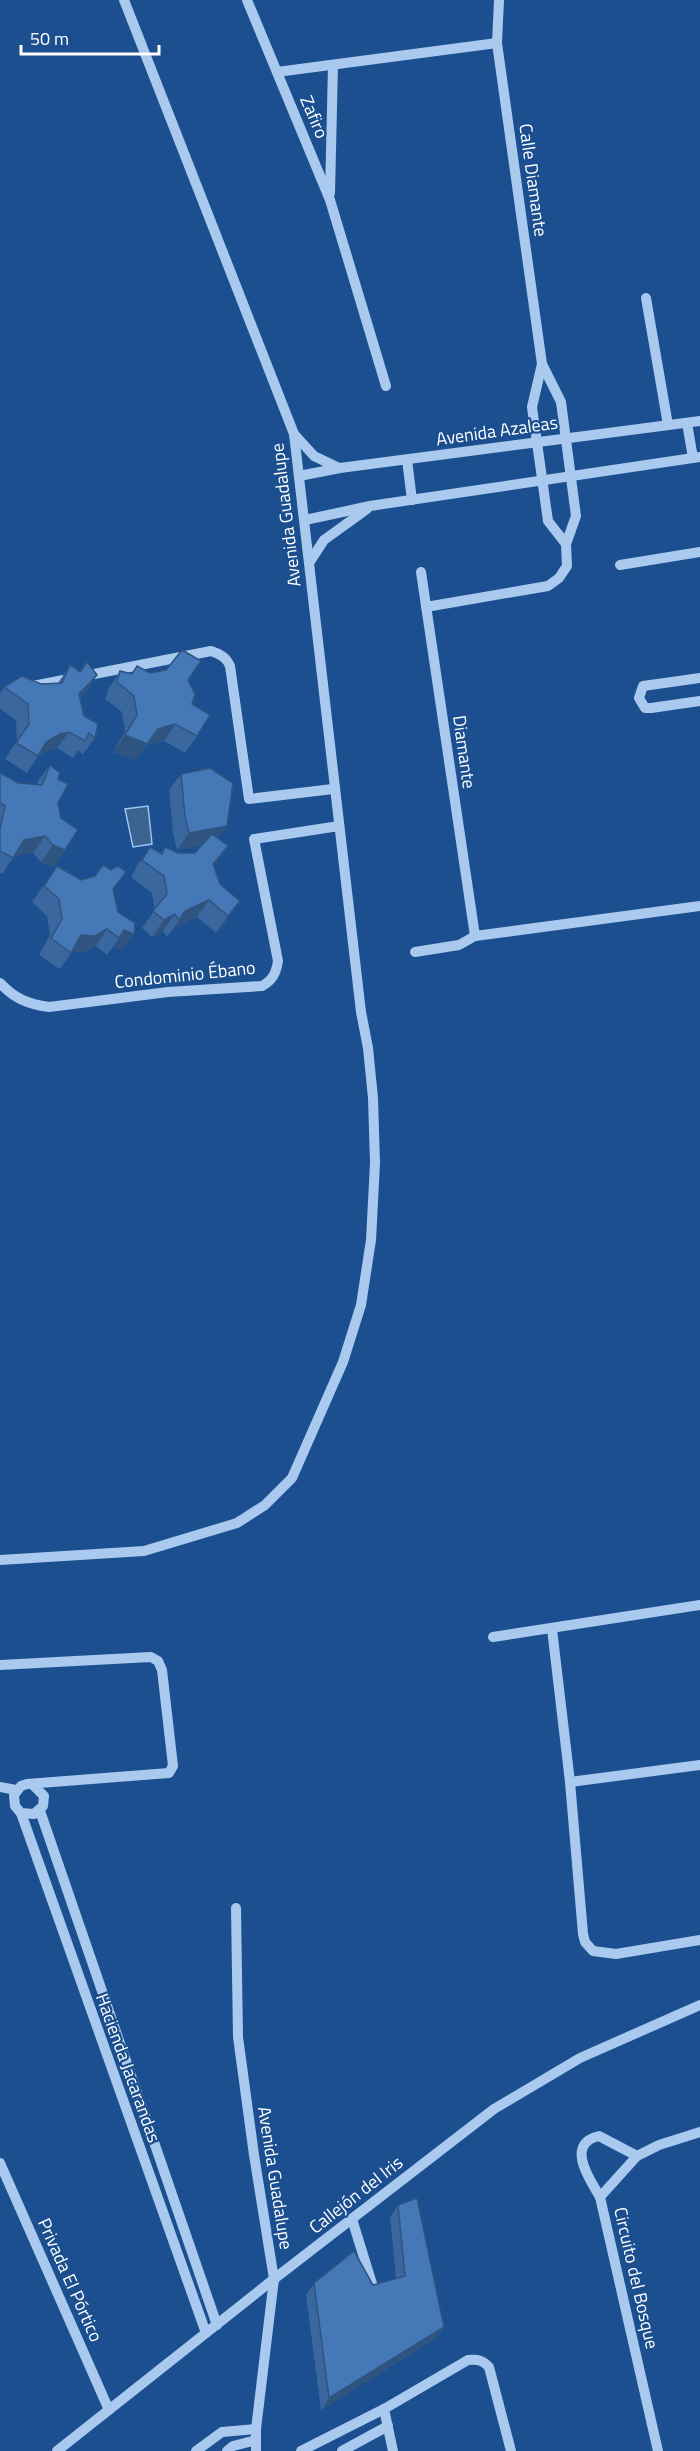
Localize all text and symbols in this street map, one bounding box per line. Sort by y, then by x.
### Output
scale bar [21,18,159,56]
text: 50 m [30,25,69,52]
street label: Zafiro [293,91,336,142]
street label: Calle Diamante [512,122,555,238]
street label: Avenida Azaleas [434,409,560,452]
street label: Avenida Guadalupe [263,442,308,588]
street label: Diamante [446,714,483,790]
street label: Condominio Ébano [113,954,257,995]
street label: Hacienda Jacarandas [89,1989,168,2146]
street label: Avenida Guadalupe [251,2104,300,2251]
street label: Callejón del Iris [303,2149,409,2240]
street label: Circuito del Bosque [607,2204,666,2351]
street label: Privada El Pórtico [31,2214,110,2346]

